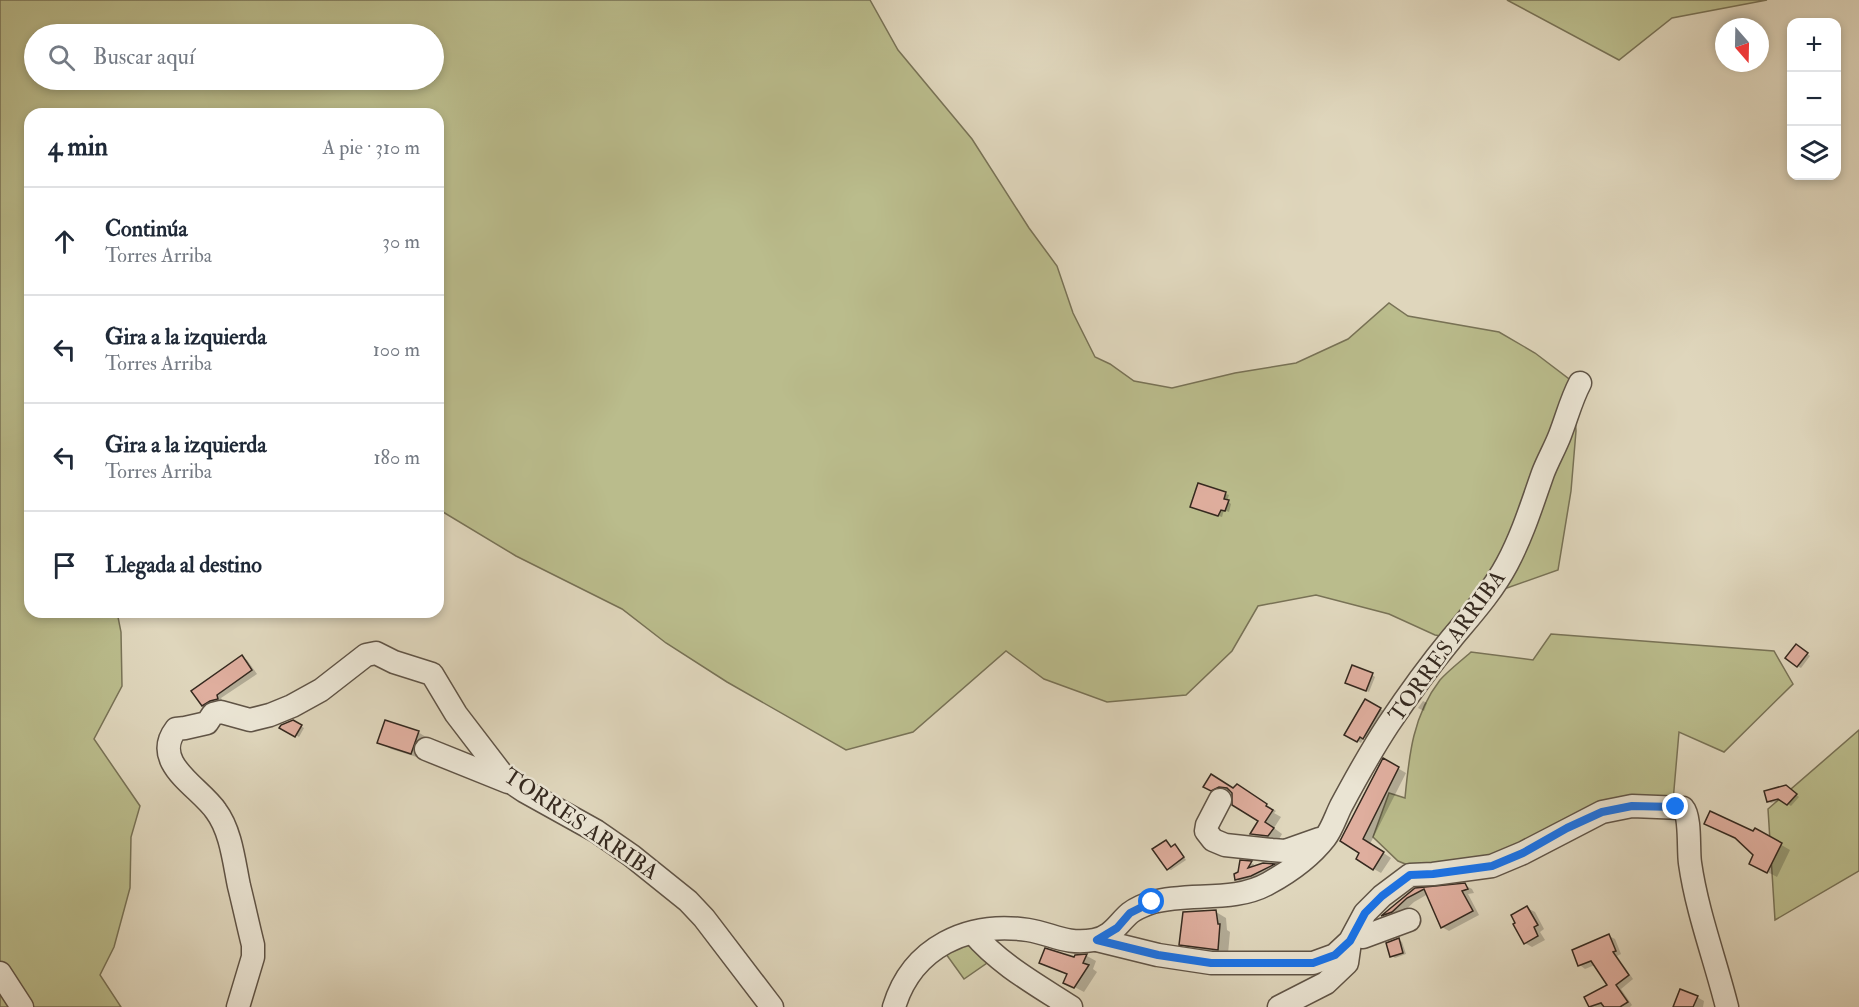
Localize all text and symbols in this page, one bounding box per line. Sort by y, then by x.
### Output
north arrow [1715,18,1769,72]
map controls [1787,18,1841,180]
button: + [1787,18,1841,72]
search box [24,24,444,90]
icon: search [45,41,78,74]
text: Buscar aquí [93,43,195,71]
button: − [1787,72,1841,126]
button: layers [1787,126,1841,180]
text: 4 min [48,131,108,163]
text: A pie · 310 m [322,135,420,160]
text: Continúa [105,215,188,243]
icon: ahead [48,225,81,258]
text: 30 m [382,229,420,254]
text: Torres Arriba [105,243,212,268]
text: Gira a la izquierda [105,323,266,351]
icon: left [48,333,81,366]
text: 100 m [373,337,420,362]
text: Torres Arriba [105,351,212,376]
text: Gira a la izquierda [105,431,266,459]
icon: left [48,441,81,474]
text: 180 m [373,445,420,470]
text: Torres Arriba [105,459,212,484]
icon: arrive [48,549,81,582]
text: Llegada al destino [105,551,262,579]
street label: TORRES ARRIBA [1382,565,1512,727]
street label: TORRES ARRIBA [498,762,664,886]
route end [1662,793,1688,819]
route start [1138,888,1164,914]

